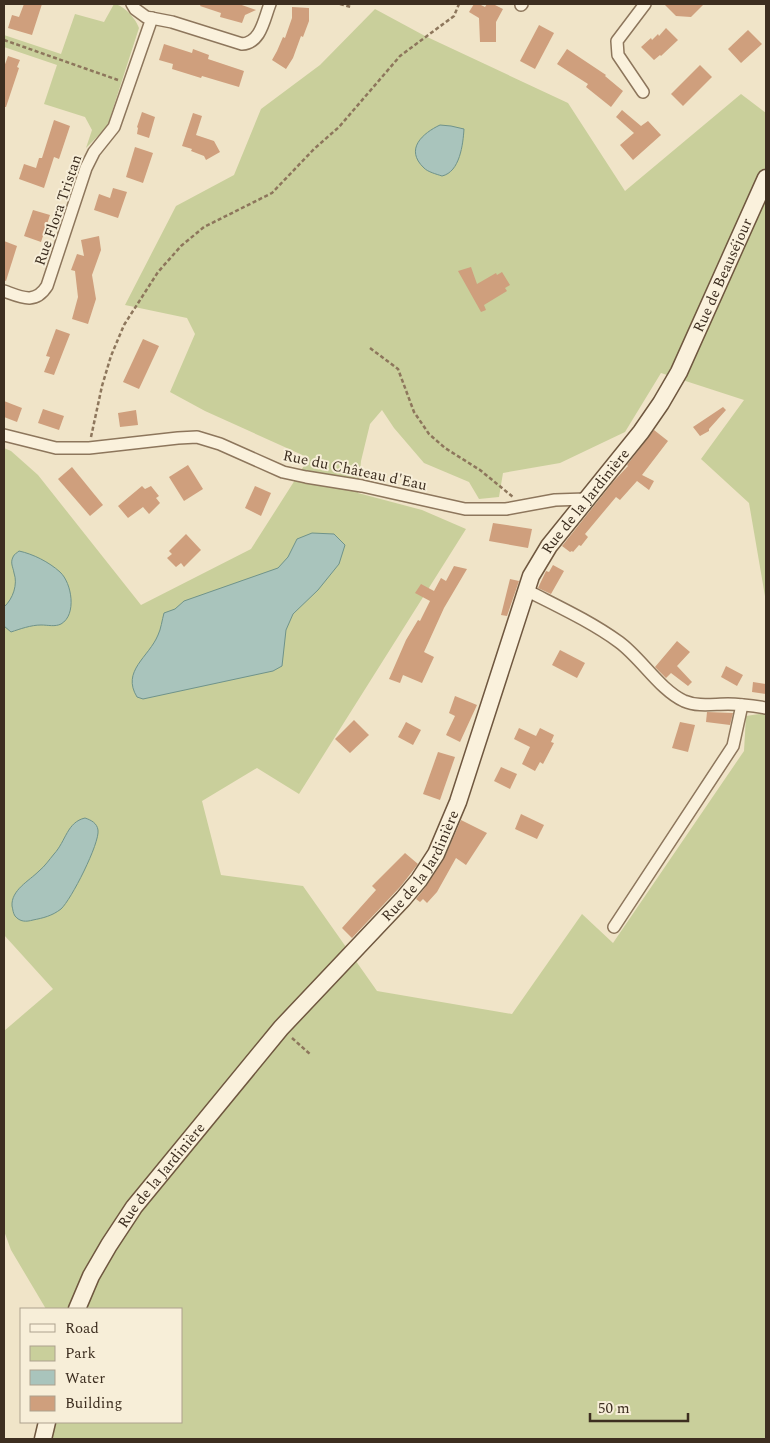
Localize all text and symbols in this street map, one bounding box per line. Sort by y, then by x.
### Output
street label: Rue Flora Tristan [29,151,88,269]
street label: Rue de Beauséjour [687,214,759,336]
street label: Rue du Château d'Eau [281,444,429,497]
street label: Rue de la Jardinière [536,444,635,558]
street label: Rue de la Jardinière [376,807,465,927]
street label: Rue de la Jardinière [112,1117,211,1233]
legend [20,1308,182,1423]
text: Road [65,1317,99,1340]
text: Park [65,1342,96,1365]
text: Water [65,1367,105,1390]
scale bar [590,1390,688,1422]
text: Building [65,1392,122,1415]
text: 50 m [598,1397,630,1420]

